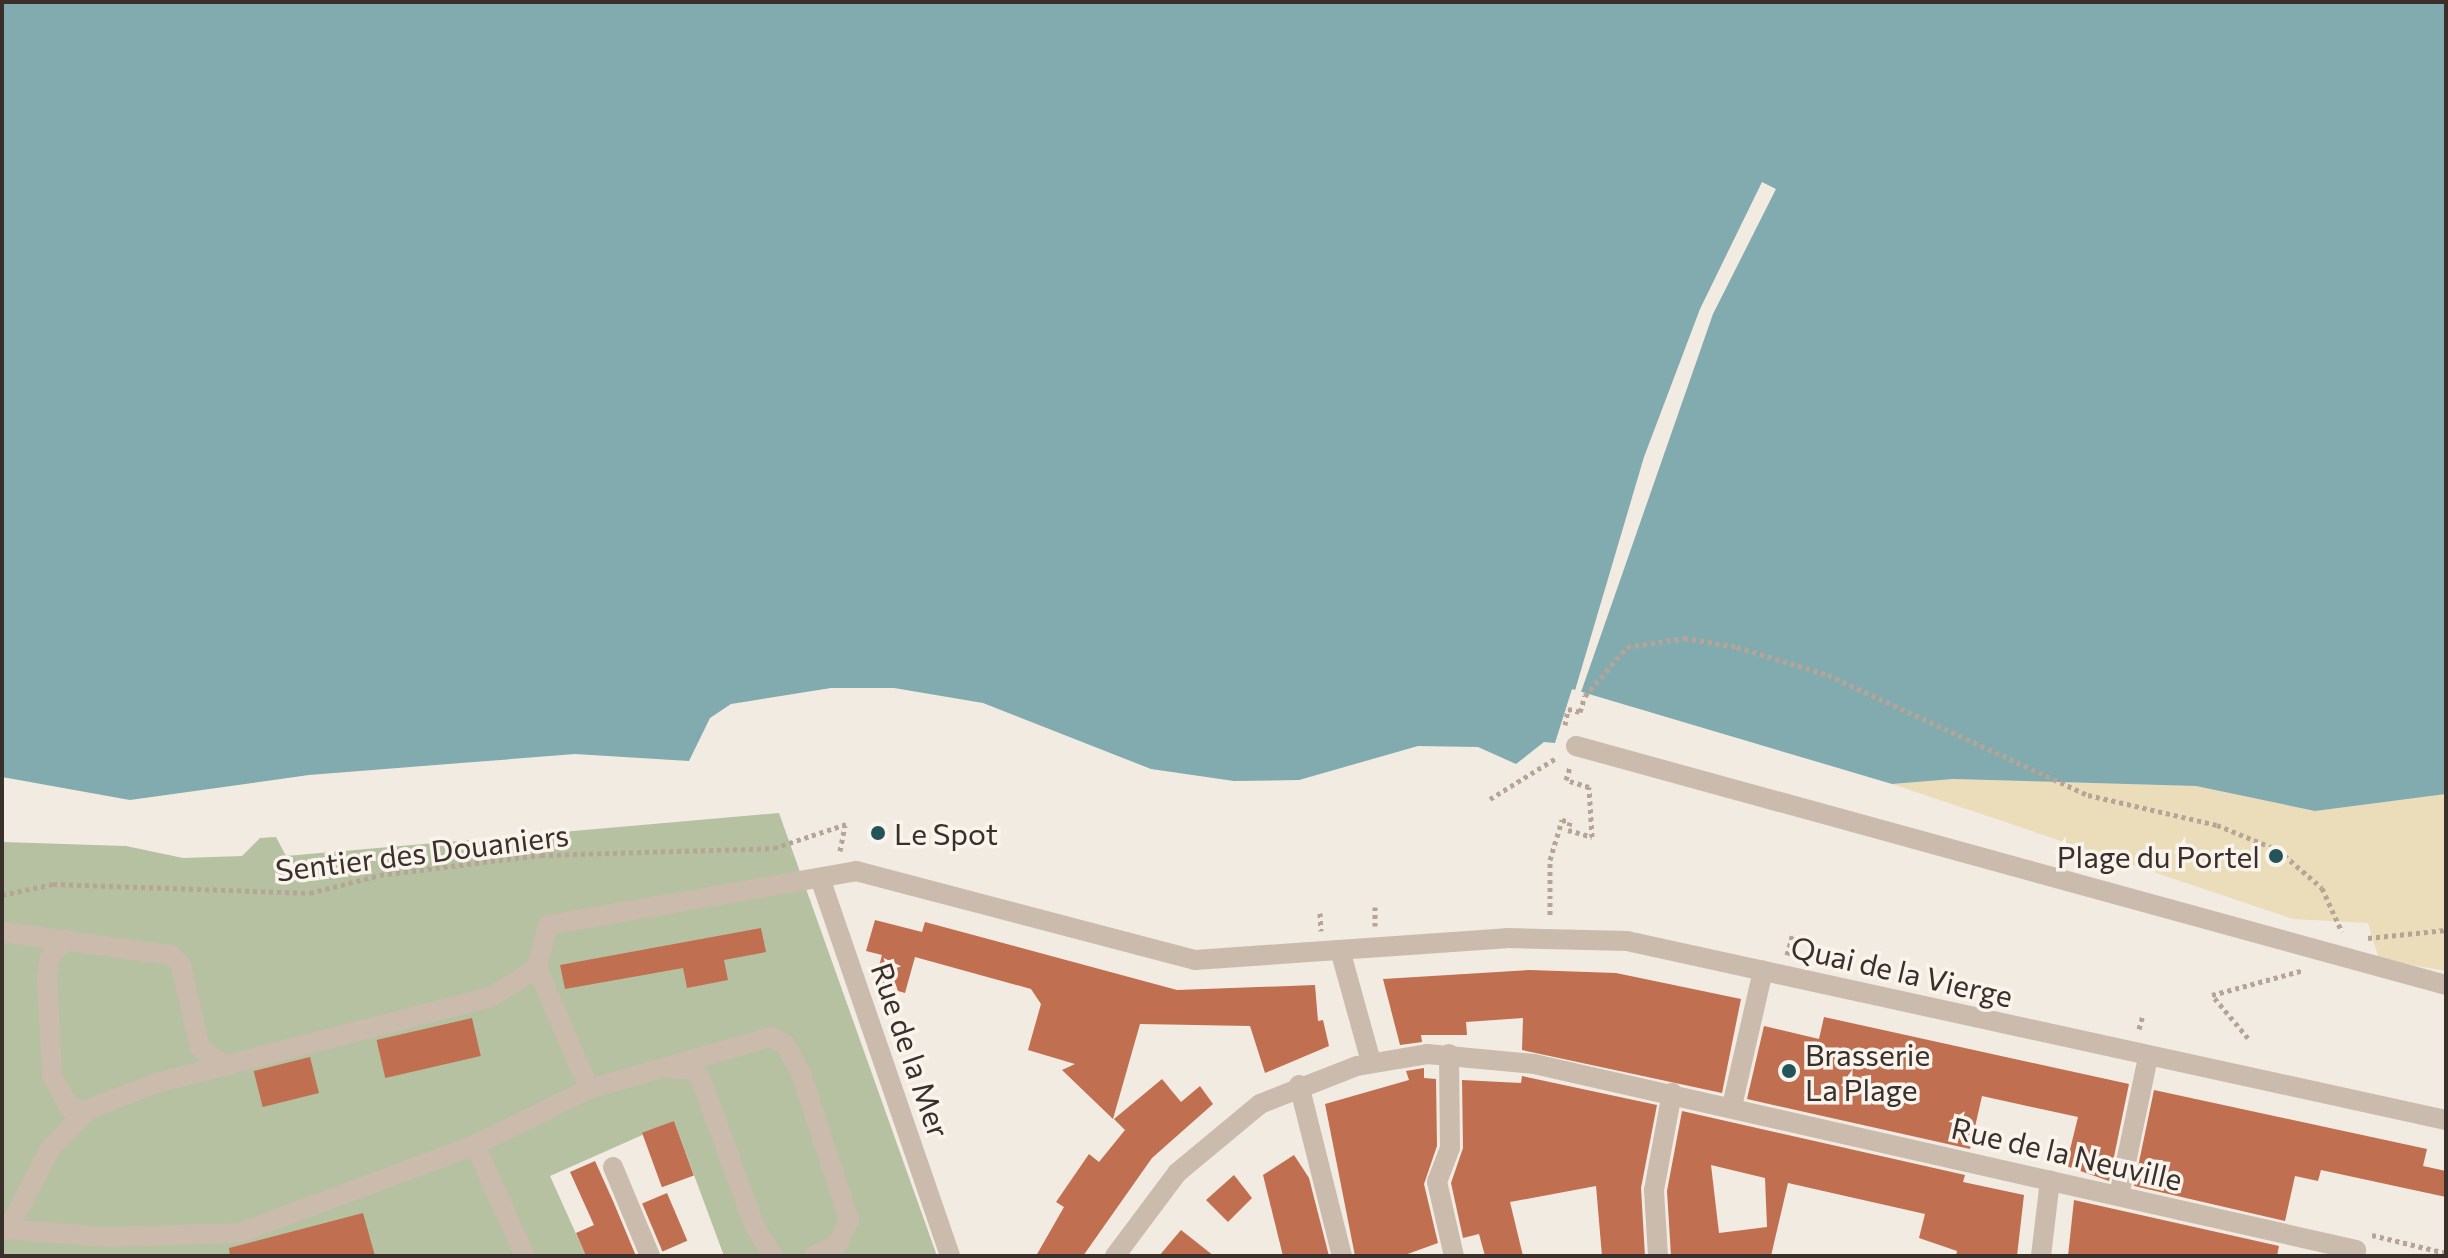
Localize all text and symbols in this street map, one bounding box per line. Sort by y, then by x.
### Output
place label: Le Spot [894,815,998,851]
street label: Sentier des Douaniers [273,816,571,888]
marker: Le Spot [869,824,887,842]
place label: Plage du Portel [2057,838,2260,874]
marker: Plage du Portel [2267,847,2285,865]
street label: Quai de la Vierge [1788,928,2016,1014]
street label: Rue de la Mer [864,958,958,1142]
place label: Brasserie La Plage [1805,1036,1930,1106]
marker: Brasserie La Plage [1780,1062,1798,1080]
street label: Rue de la Neuville [1948,1109,2186,1197]

